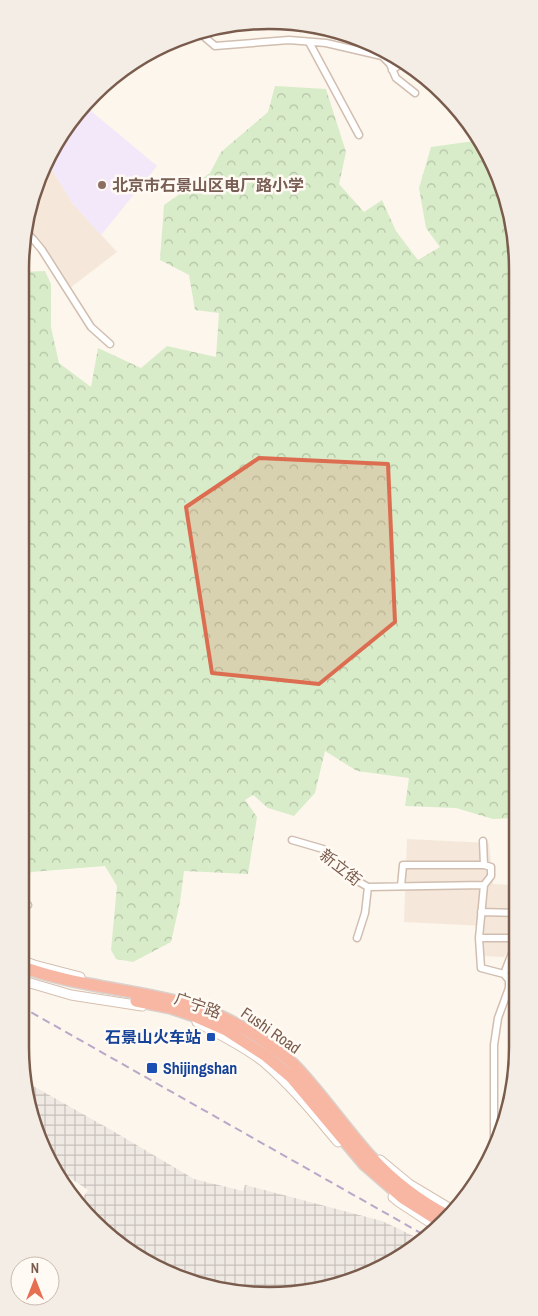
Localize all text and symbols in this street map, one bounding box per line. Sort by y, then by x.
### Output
place label: 北京市石景山区电厂路小学 [112,174,304,196]
marker: 北京市石景山区电厂路小学 [96,179,108,191]
street label: 新立街 [315,844,367,890]
street label: 广宁路 [172,987,224,1023]
street label: Fushi Road [237,1002,305,1058]
place label: 石景山火车站 [105,1026,201,1048]
marker: 石景山火车站 [205,1031,217,1043]
place label: Shijingshan [163,1057,237,1079]
marker: Shijingshan [145,1061,159,1075]
north arrow [10,1256,60,1306]
text: N [31,1259,39,1277]

